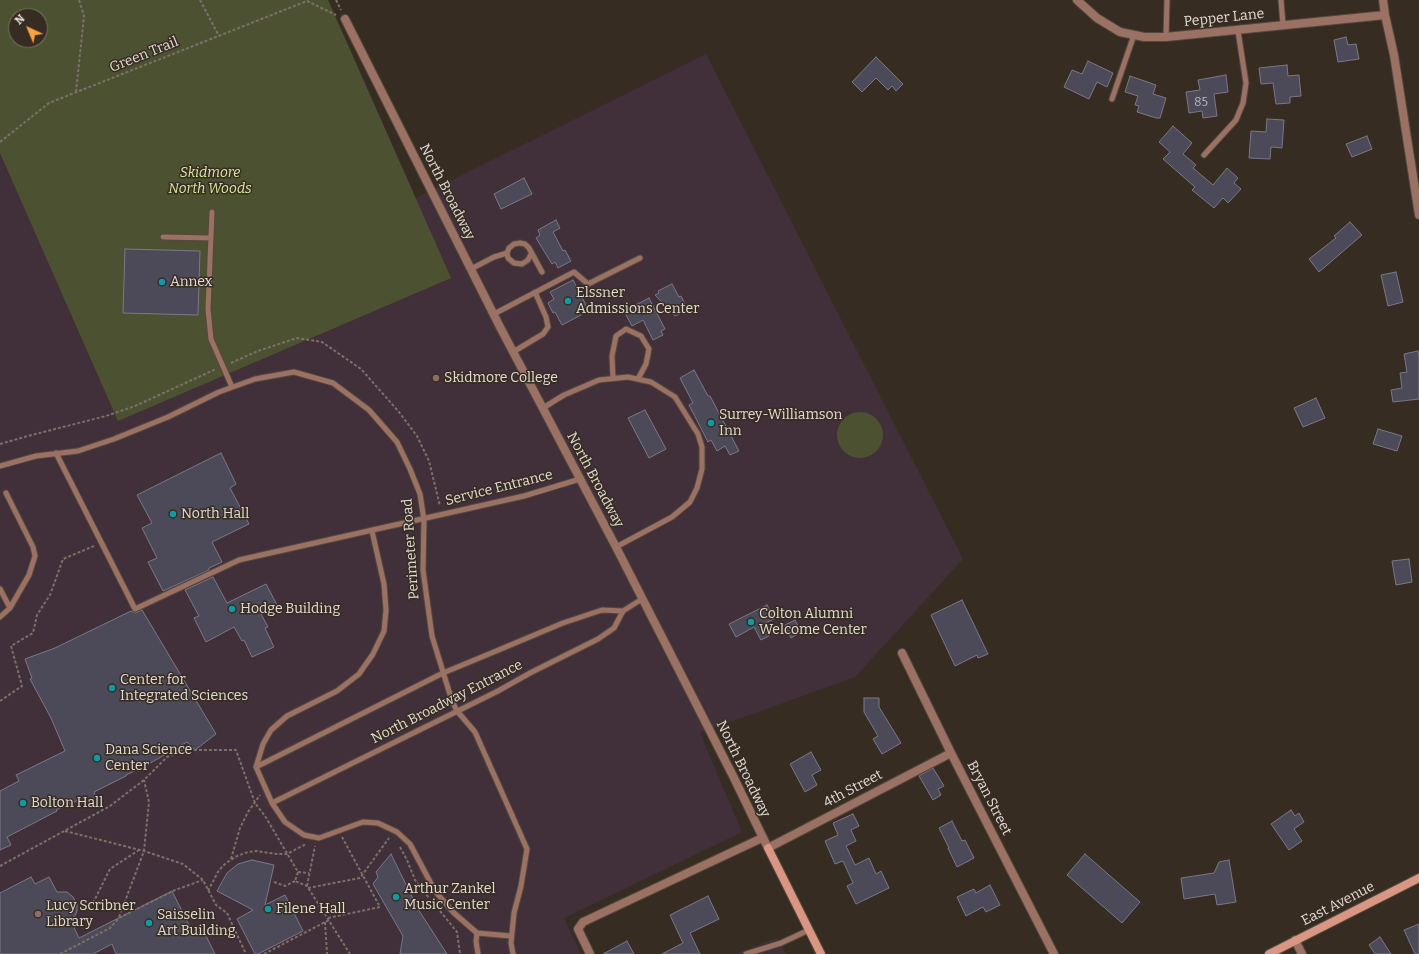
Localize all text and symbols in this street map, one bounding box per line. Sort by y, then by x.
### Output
street label: Pepper Lane [1183,5,1265,31]
north arrow [8,8,48,48]
text: N [12,12,28,27]
street label: Green Trail [107,34,181,76]
house number: 85 [1194,96,1208,110]
street label: North Broadway [416,141,478,243]
park label: Skidmore North Woods [168,165,252,198]
place label: Annex [170,274,212,290]
marker: Annex [157,277,167,287]
place label: Elssner Admissions Center [576,285,699,318]
marker: Elssner Admissions Center [563,296,573,306]
place label: Skidmore College [444,370,558,386]
marker: Skidmore College [431,373,441,383]
place label: Surrey-Williamson Inn [719,407,842,440]
marker: Surrey-Williamson Inn [706,418,716,428]
street label: North Broadway [563,429,627,531]
street label: Service Entrance [443,467,555,509]
street label: Perimeter Road [399,498,423,600]
place label: North Hall [181,506,249,522]
marker: North Hall [168,509,178,519]
place label: Hodge Building [240,601,340,617]
marker: Hodge Building [227,604,237,614]
place label: Colton Alumni Welcome Center [759,606,867,638]
marker: Colton Alumni Welcome Center [746,617,756,627]
street label: North Broadway Entrance [369,656,525,748]
place label: Center for Integrated Sciences [120,672,248,704]
marker: Center for Integrated Sciences [107,683,117,693]
street label: North Broadway [712,718,774,820]
place label: Dana Science Center [105,742,192,774]
marker: Dana Science Center [92,753,102,763]
street label: Bryan Street [963,758,1015,838]
street label: 4th Street [821,767,885,811]
place label: Bolton Hall [31,795,103,811]
marker: Bolton Hall [18,798,28,808]
street label: East Avenue [1299,878,1377,930]
place label: Arthur Zankel Music Center [404,881,495,914]
marker: Arthur Zankel Music Center [391,892,401,902]
place label: Lucy Scribner Library [46,898,136,930]
place label: Filene Hall [276,901,345,917]
marker: Filene Hall [263,904,273,914]
place label: Saisselin Art Building [157,907,236,940]
marker: Lucy Scribner Library [33,909,43,919]
marker: Saisselin Art Building [144,918,154,928]

